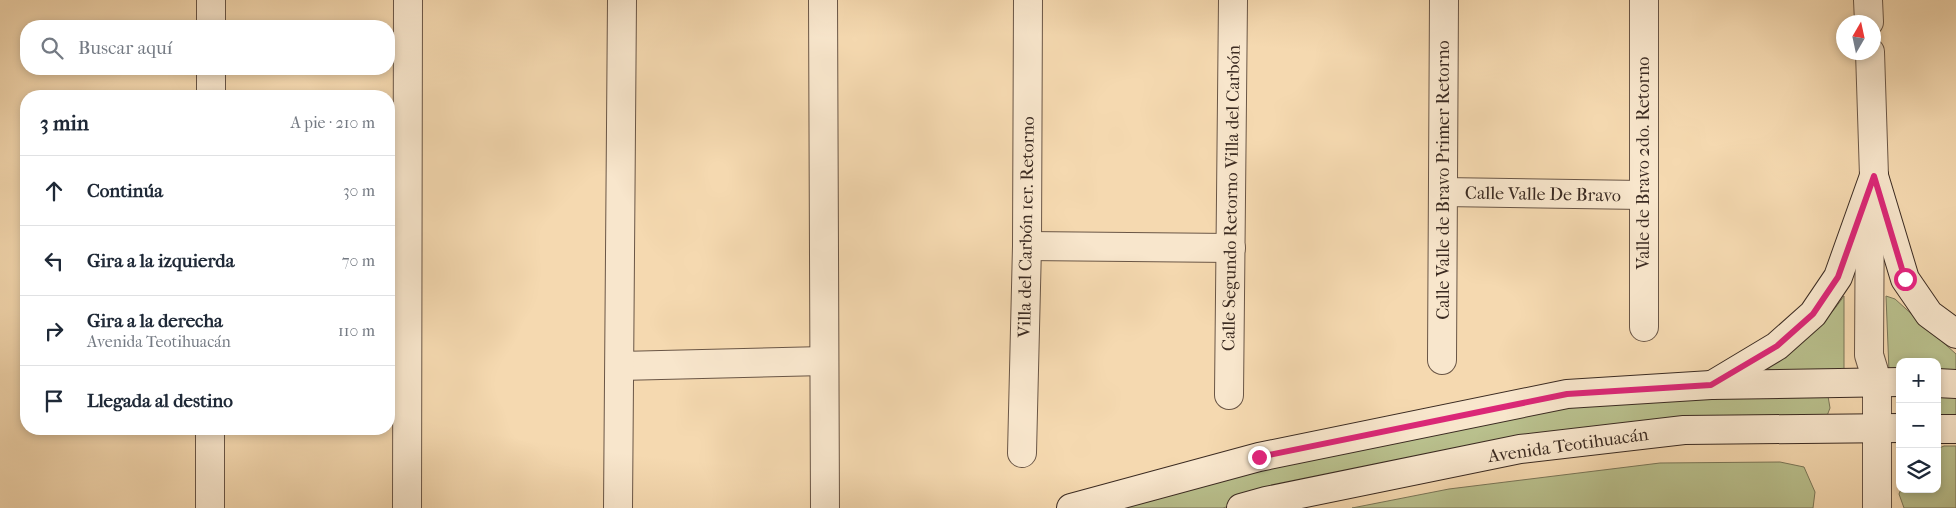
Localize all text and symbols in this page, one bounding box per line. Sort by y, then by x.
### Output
north arrow [1836,15,1881,60]
search box [20,20,395,75]
icon: search [38,34,66,62]
text: Buscar aquí [78,37,172,59]
street label: Calle Valle de Bravo Primer Retorno [1433,40,1454,320]
street label: Calle Segundo Retorno Villa del Carbón [1218,44,1245,351]
street label: Valle de Bravo 2do. Retorno [1633,57,1654,270]
text: 3 min [40,111,89,135]
text: A pie · 210 m [291,113,375,132]
street label: Villa del Carbón 1er. Retorno [1014,116,1039,339]
icon: ahead [40,177,68,205]
text: Continúa [87,180,163,202]
text: 30 m [343,181,375,200]
street label: Calle Valle De Bravo [1465,183,1621,206]
icon: left [40,247,68,275]
text: Gira a la izquierda [87,250,234,272]
text: 70 m [342,251,375,270]
route start [1894,268,1917,291]
text: Gira a la derecha [87,310,223,332]
icon: right [40,317,68,345]
text: 110 m [338,321,375,340]
text: Avenida Teotihuacán [87,332,231,351]
map controls [1896,358,1941,493]
button: + [1896,358,1941,403]
icon: arrive [40,387,68,415]
text: Llegada al destino [87,390,233,412]
button: − [1896,403,1941,448]
street label: Avenida Teotihuacán [1485,424,1650,467]
route end [1248,446,1271,469]
button: layers [1896,448,1941,493]

